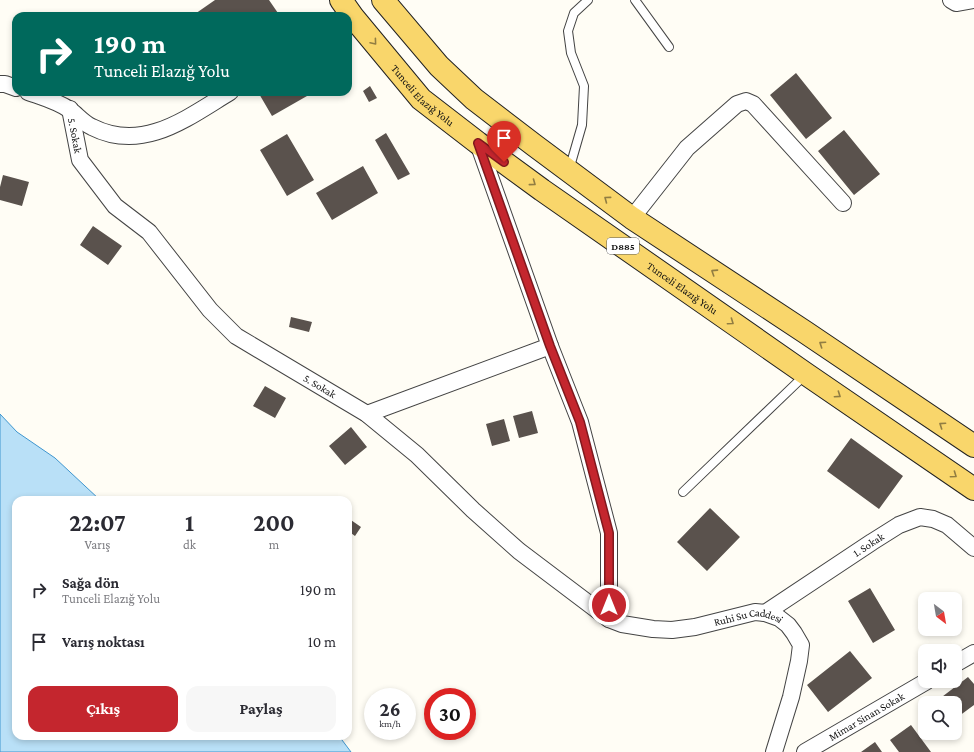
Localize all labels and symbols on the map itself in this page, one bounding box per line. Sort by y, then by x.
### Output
one-way arrow [369,37,376,44]
street label: Tunceli Elazığ Yolu [389,62,457,128]
street label: 5. Sokak [66,117,85,155]
pin [487,121,521,162]
one-way arrow [528,178,535,185]
one-way arrow [604,197,611,204]
road number: D885 [607,238,639,254]
street label: Tunceli Elazığ Yolu [645,259,720,317]
one-way arrow [711,269,718,277]
one-way arrow [727,317,734,325]
one-way arrow [820,342,827,349]
street label: 5. Sokak [301,372,339,401]
one-way arrow [834,391,841,398]
one-way arrow [939,423,946,430]
one-way arrow [950,470,957,478]
street label: 1. Sokak [851,530,887,559]
position arrow [588,584,630,626]
north arrow [918,592,962,636]
street label: Ruhi Su Caddesi [713,606,786,628]
speed limit sign: 30 [424,688,476,740]
street label: Mimar Sinan Sokak [827,689,907,743]

